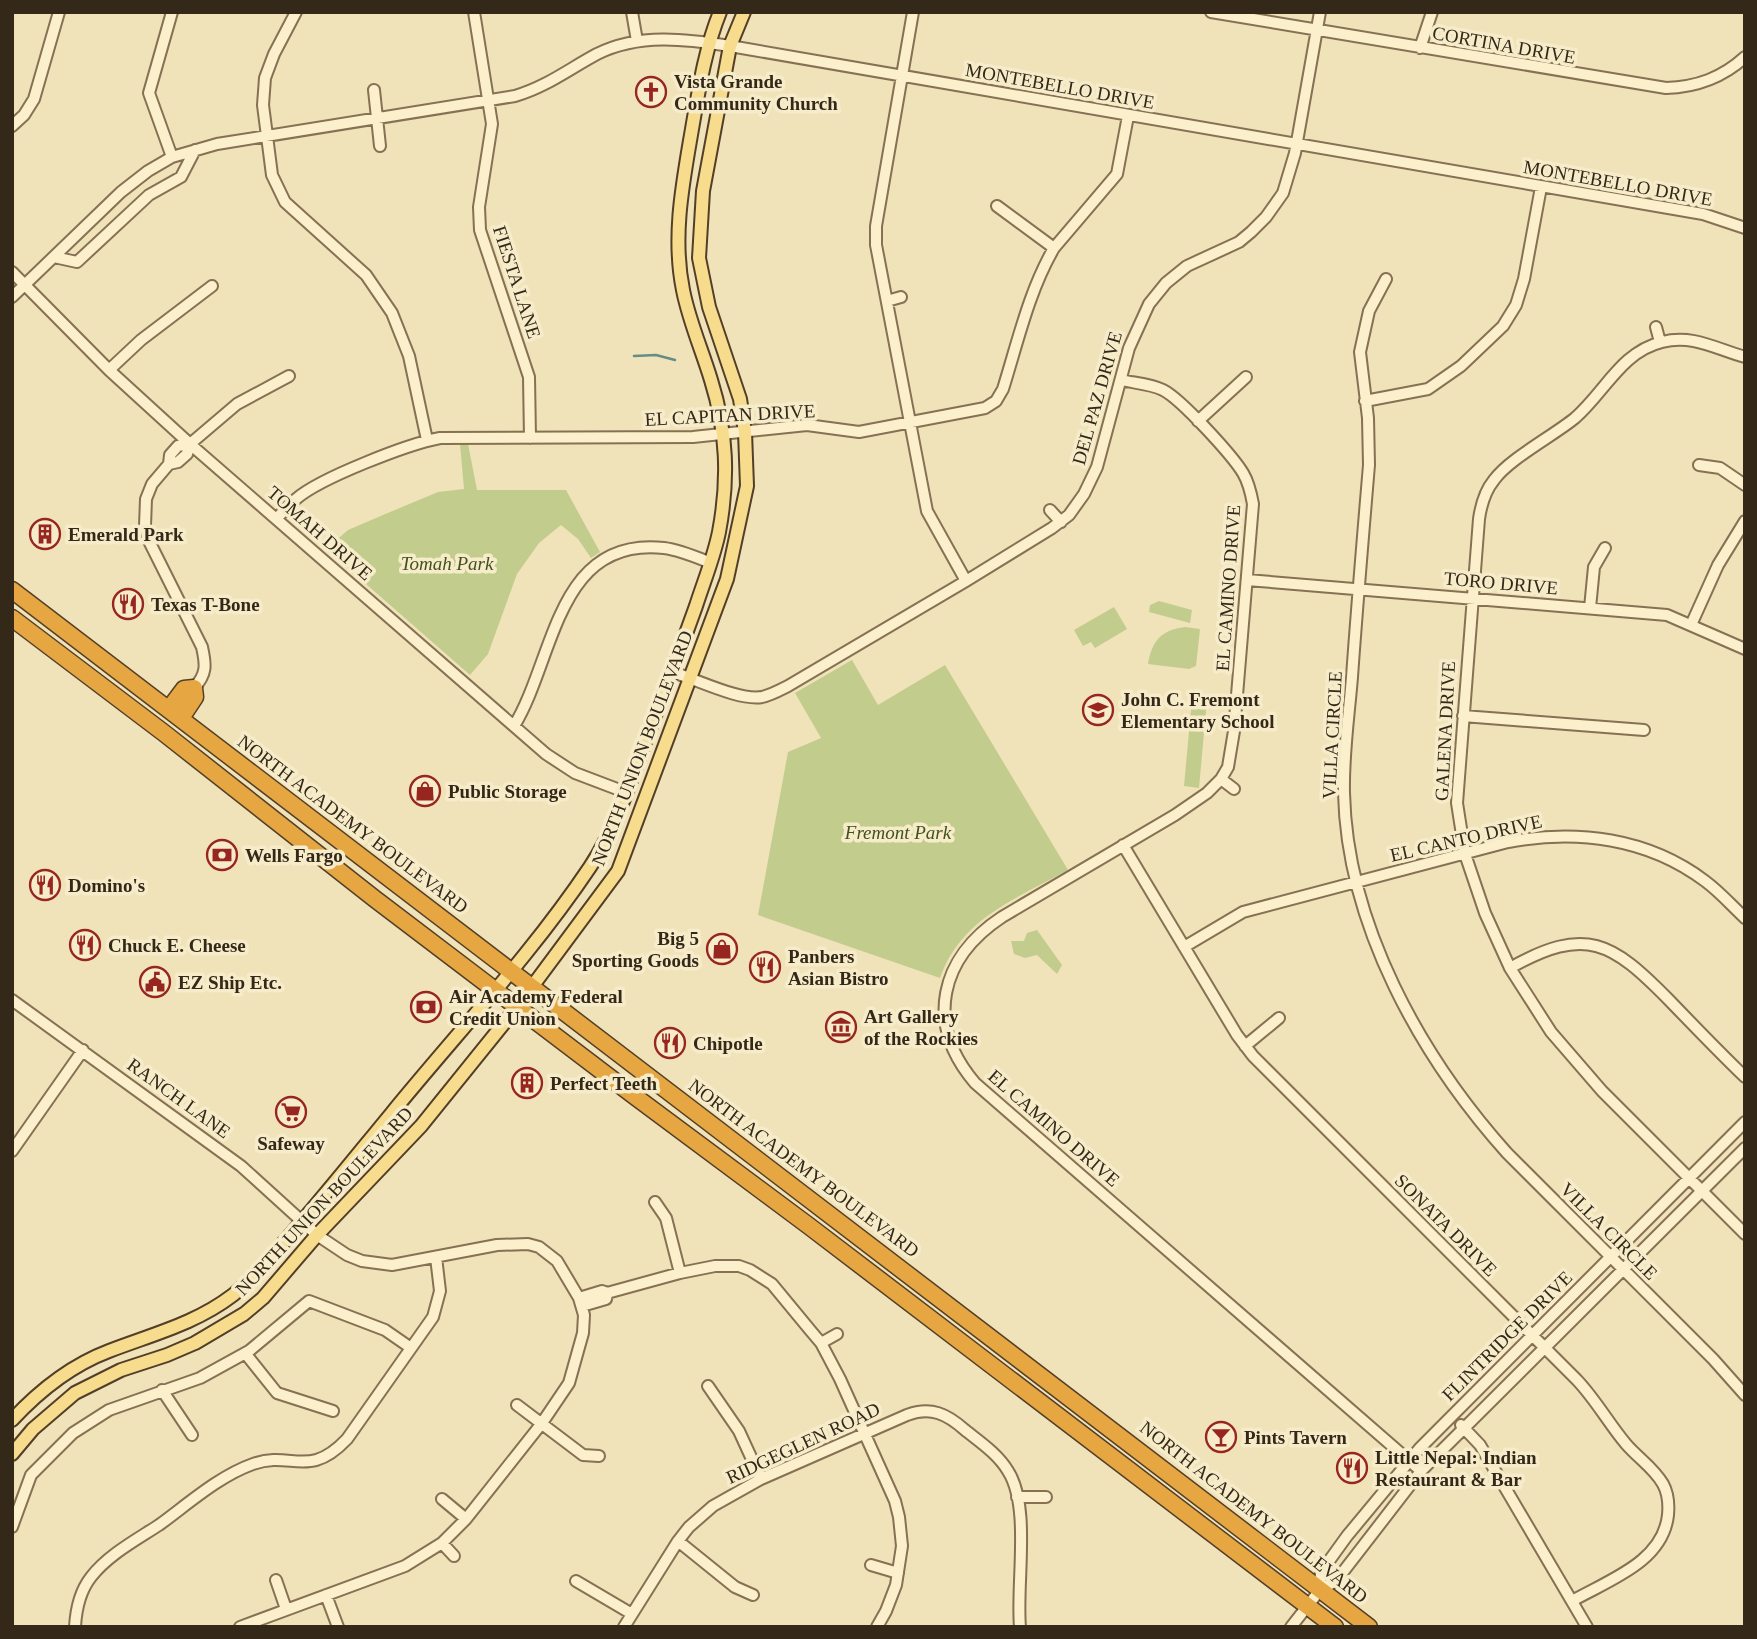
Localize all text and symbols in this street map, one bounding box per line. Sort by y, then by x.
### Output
street label: CORTINA DRIVE [1431,22,1577,68]
street label: MONTEBELLO DRIVE [964,59,1156,113]
place label: Vista Grande Community Church [674,71,838,114]
church icon: Vista Grande Community Church [634,75,668,109]
street label: MONTEBELLO DRIVE [1522,156,1714,210]
street label: FIESTA LANE [489,223,545,341]
street label: DEL PAZ DRIVE [1068,329,1126,467]
street label: EL CAPITAN DRIVE [644,400,816,430]
street label: TOMAH DRIVE [263,482,377,584]
street label: EL CAMINO DRIVE [1212,504,1244,672]
building icon: Emerald Park [28,517,62,551]
place label: Emerald Park [68,524,184,545]
park label: Tomah Park [401,553,494,574]
street label: TORO DRIVE [1443,568,1559,598]
restaurant icon: Texas T-Bone [111,587,145,621]
place label: Texas T-Bone [151,594,260,615]
street label: NORTH UNION BOULEVARD [587,628,697,868]
street label: GALENA DRIVE [1431,661,1459,801]
street label: VILLA CIRCLE [1318,670,1346,800]
place label: John C. Fremont Elementary School [1121,689,1275,732]
school or university icon: John C. Fremont Elementary School [1081,693,1115,727]
street label: NORTH ACADEMY BOULEVARD [234,731,472,917]
shop icon: Public Storage [408,774,442,808]
place label: Public Storage [448,781,567,802]
street label: EL CANTO DRIVE [1388,810,1544,866]
park label: Fremont Park [844,822,952,843]
bank icon: Wells Fargo [205,838,239,872]
place label: Wells Fargo [245,845,343,866]
restaurant icon: Domino's [28,868,62,902]
place label: Domino's [68,875,145,896]
restaurant icon: Chuck E. Cheese [68,928,102,962]
place label: Big 5 Sporting Goods [572,928,699,971]
shop icon: Big 5 Sporting Goods [705,932,739,966]
place label: Chuck E. Cheese [108,935,246,956]
place label: Panbers Asian Bistro [788,946,888,989]
restaurant icon: Panbers Asian Bistro [748,950,782,984]
public building icon: EZ Ship Etc. [138,965,172,999]
place label: EZ Ship Etc. [178,972,282,993]
place label: Air Academy Federal Credit Union [449,986,623,1029]
bank icon: Air Academy Federal Credit Union [409,990,443,1024]
place label: Art Gallery of the Rockies [864,1006,978,1049]
museum icon: Art Gallery of the Rockies [824,1010,858,1044]
restaurant icon: Chipotle [653,1026,687,1060]
place label: Chipotle [693,1033,763,1054]
street label: RANCH LANE [124,1054,234,1142]
street label: EL CAMINO DRIVE [984,1065,1124,1191]
building icon: Perfect Teeth [510,1066,544,1100]
place label: Perfect Teeth [550,1073,658,1094]
street label: NORTH ACADEMY BOULEVARD [685,1075,923,1261]
supermarket icon: Safeway [274,1095,308,1129]
street label: NORTH UNION BOULEVARD [231,1103,417,1299]
place label: Safeway [257,1133,325,1154]
street label: SONATA DRIVE [1391,1170,1501,1280]
street label: VILLA CIRCLE [1556,1178,1662,1284]
street label: FLINTRIDGE DRIVE [1438,1267,1576,1405]
street label: RIDGEGLEN ROAD [723,1398,883,1488]
street label: NORTH ACADEMY BOULEVARD [1136,1417,1372,1607]
bar icon: Pints Tavern [1204,1420,1238,1454]
place label: Pints Tavern [1244,1427,1347,1448]
place label: Little Nepal: Indian Restaurant & Bar [1375,1447,1537,1490]
restaurant icon: Little Nepal: Indian Restaurant & Bar [1335,1451,1369,1485]

